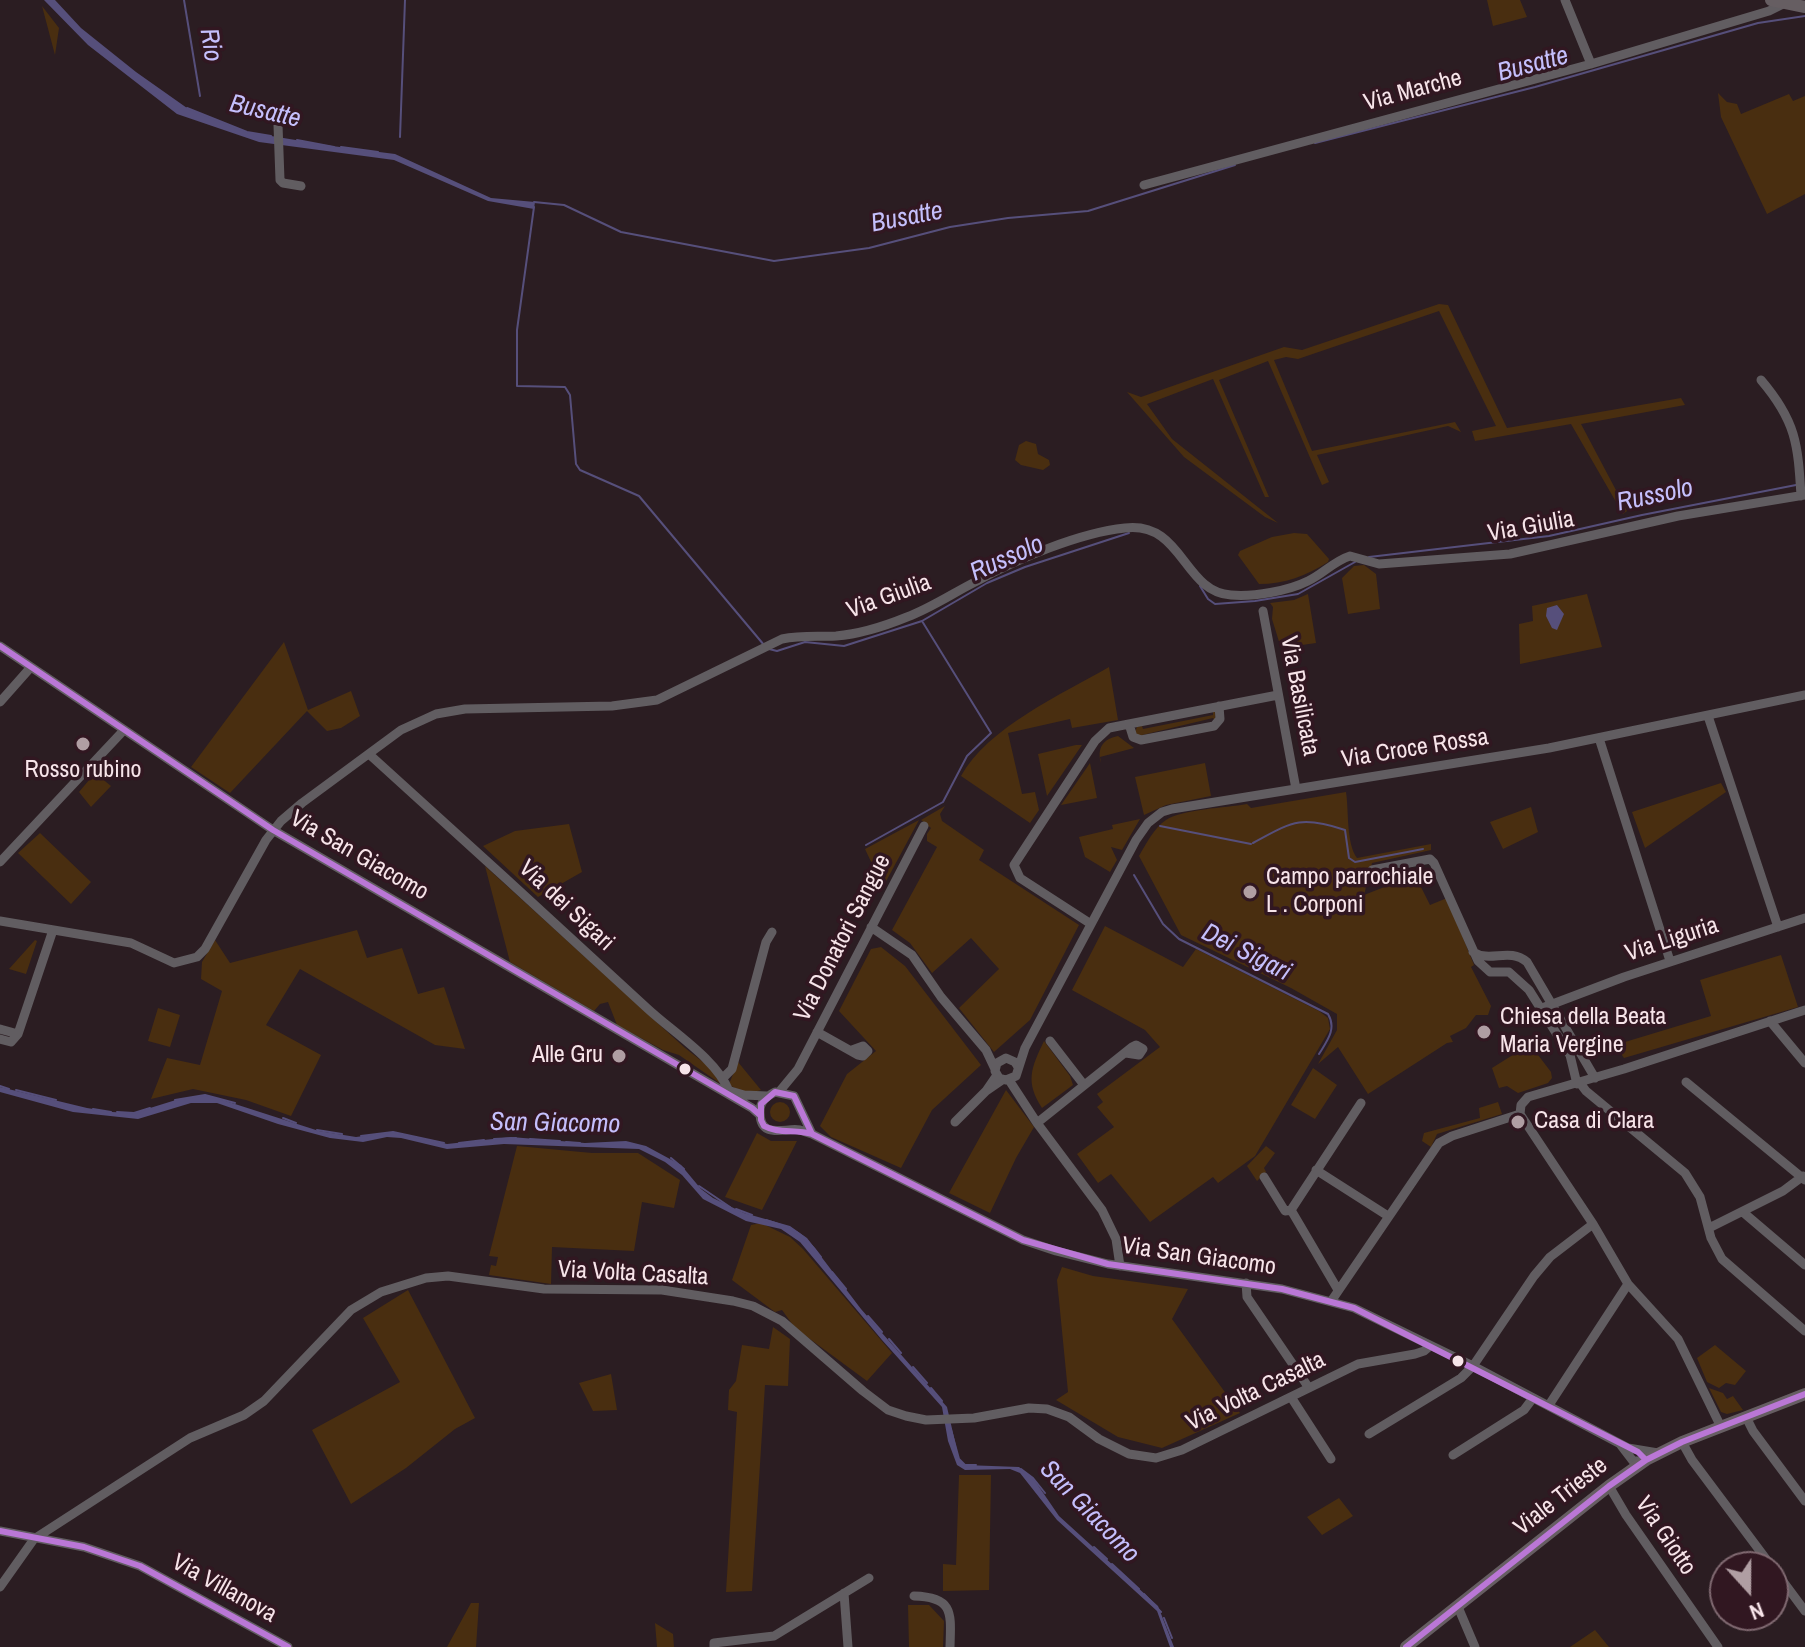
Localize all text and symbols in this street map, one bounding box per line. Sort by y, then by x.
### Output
water label: Rio [192,26,228,64]
water label: Busatte [1494,41,1572,89]
street label: Via Marche [1361,64,1465,118]
water label: Busatte [226,89,304,135]
water label: Busatte [869,196,945,240]
water label: Russolo [1614,473,1696,519]
street label: Via Giulia [1486,505,1576,549]
water label: Russolo [965,529,1049,589]
street label: Via Giulia [843,569,935,625]
street label: Via Basilicata [1273,634,1325,758]
street label: Via Croce Rossa [1339,723,1491,775]
marker: Rosso rubino [74,735,92,753]
place label: Rosso rubino [24,757,142,785]
street label: Via San Giacomo [285,805,433,907]
street label: Via Donatori Sangue [789,850,897,1026]
street label: Via dei Sigari [512,855,620,957]
place label: Campo parrochiale L . Corponi [1266,864,1433,920]
marker: Campo parrochiale L . Corponi [1241,883,1259,901]
street label: Via Liguria [1622,911,1722,969]
water label: Dei Sigari [1196,917,1296,989]
place label: Chiesa della Beata Maria Vergine [1500,1004,1666,1060]
marker: Chiesa della Beata Maria Vergine [1475,1023,1493,1041]
place label: Alle Gru [532,1042,603,1070]
marker: Alle Gru [610,1047,628,1065]
unlabelled marker [677,1061,693,1077]
water label: San Giacomo [490,1107,620,1141]
place label: Casa di Clara [1534,1108,1654,1136]
marker: Casa di Clara [1509,1113,1527,1131]
street label: Via San Giacomo [1120,1232,1278,1282]
street label: Via Volta Casalta [557,1256,709,1292]
street label: Via Volta Casalta [1182,1346,1330,1438]
unlabelled marker [1450,1353,1466,1369]
street label: Viale Trieste [1509,1452,1613,1542]
water label: San Giacomo [1032,1454,1146,1570]
street label: Via Giotto [1628,1491,1702,1581]
street label: Via Villanova [167,1548,281,1630]
north arrow [1709,1551,1789,1631]
text: N [1745,1595,1768,1628]

